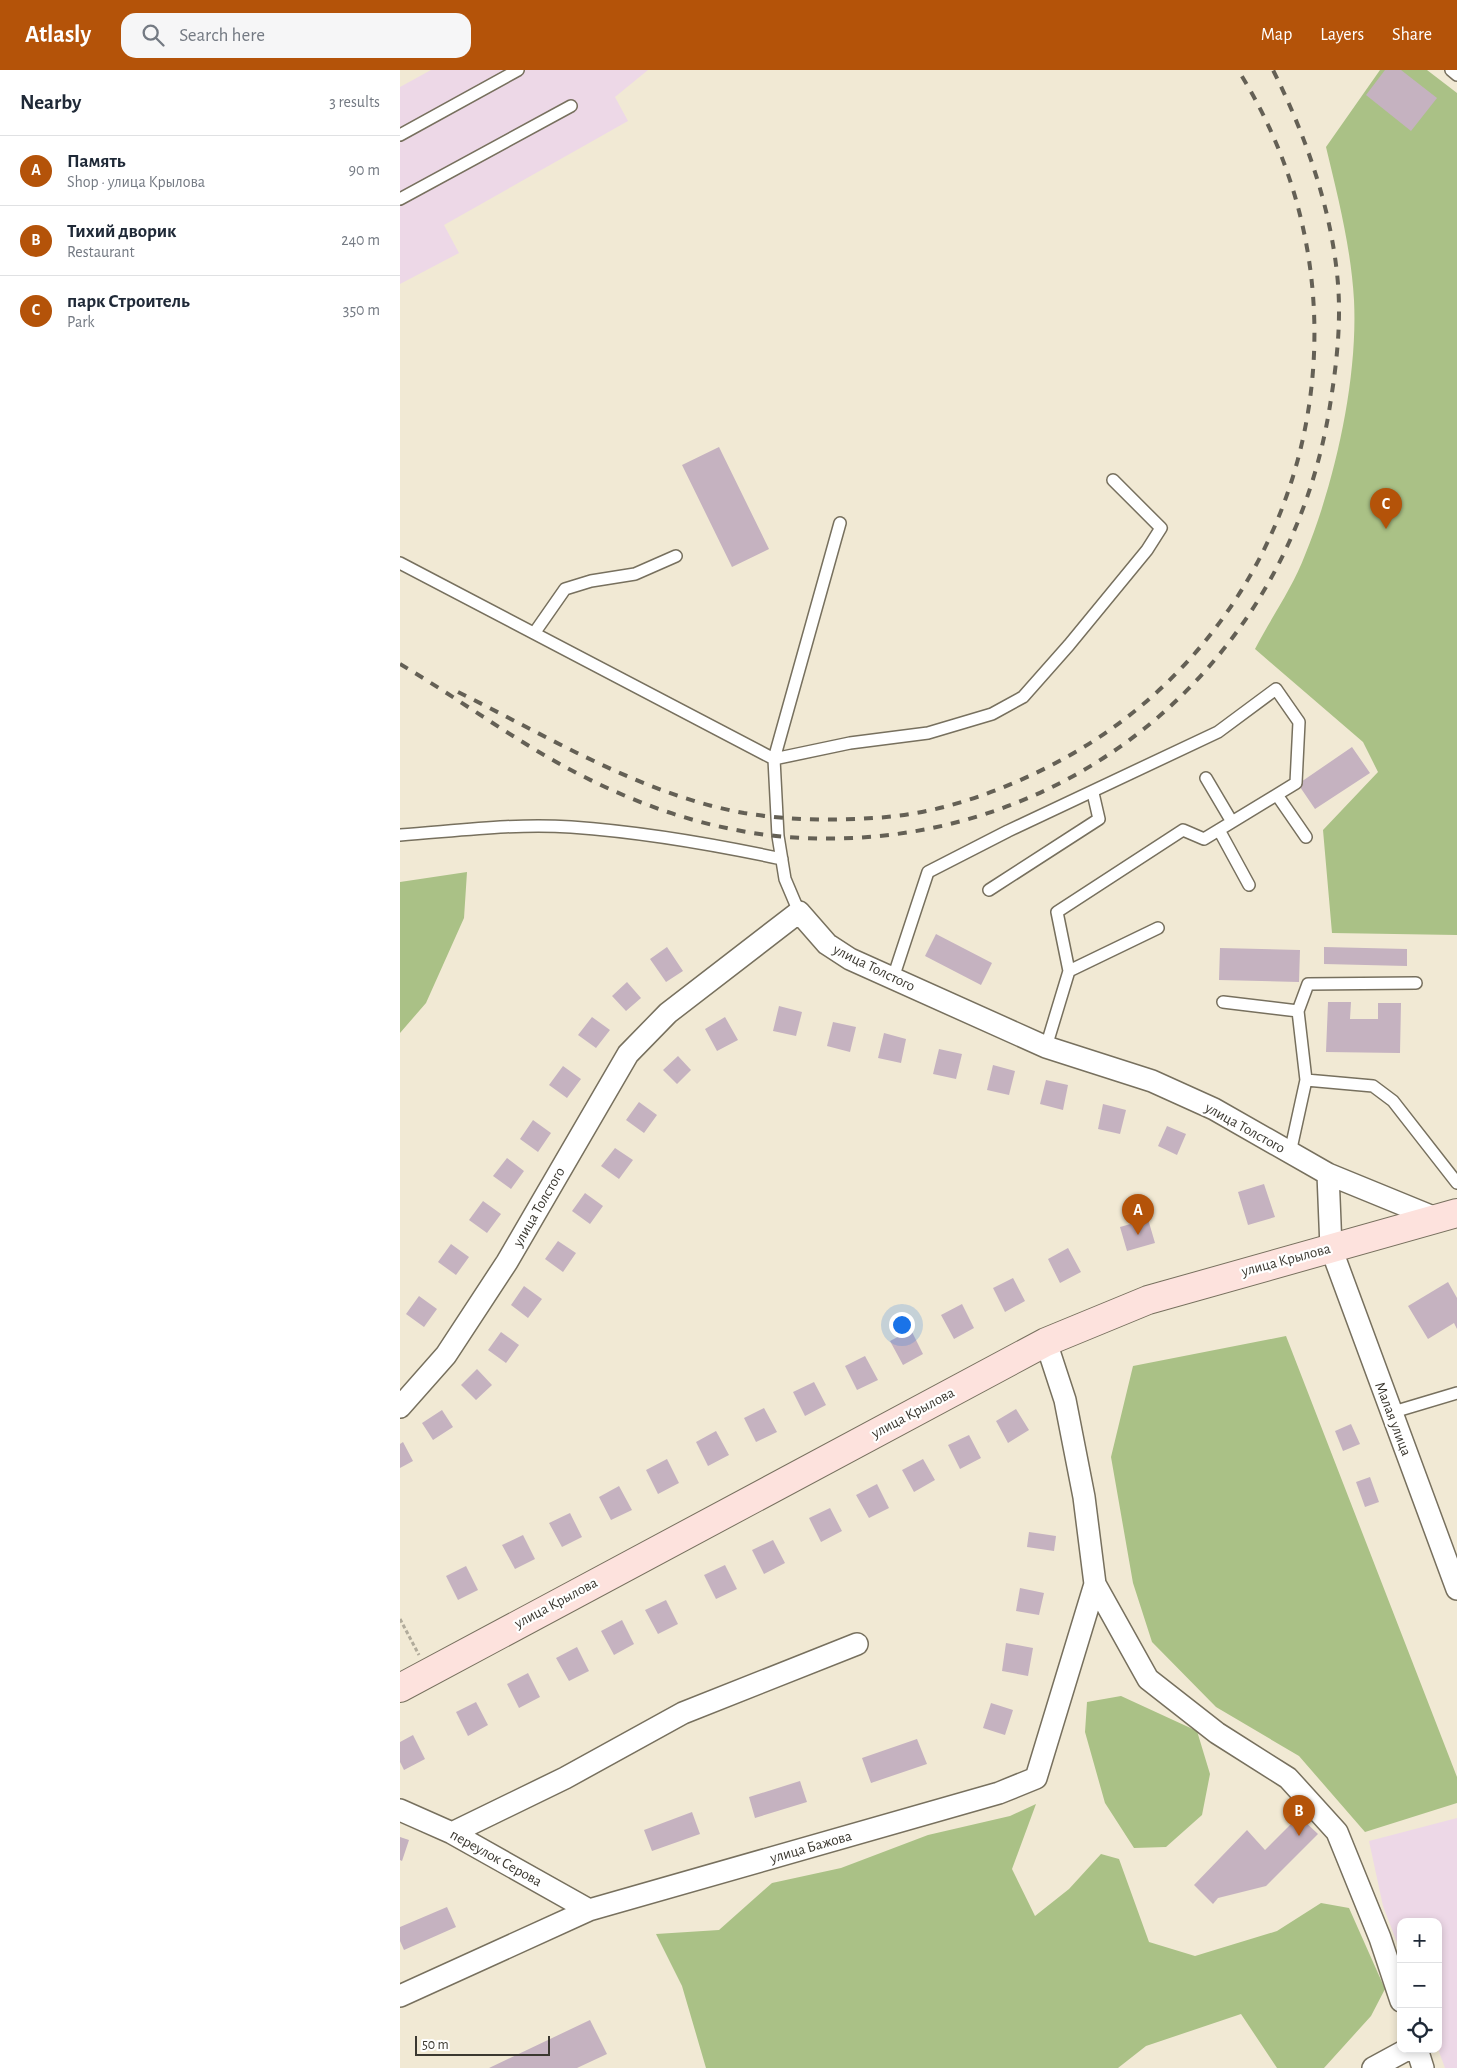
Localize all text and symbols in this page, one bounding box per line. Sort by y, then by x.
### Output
search box [121,13,471,58]
icon: search [139,21,167,49]
text: Atlasly [25,23,91,47]
text: Search here [179,26,265,45]
text: Map [1261,26,1292,44]
text: Layers [1320,26,1364,44]
text: Share [1392,26,1432,44]
text: Nearby [20,92,81,113]
text: 3 results [329,94,380,110]
text: Память [67,152,126,171]
text: A [31,162,41,178]
text: 90 m [349,162,380,178]
text: Shop · улица Крылова [67,174,205,190]
text: Тихий дворик [67,222,177,241]
text: B [31,232,41,248]
text: 240 m [341,232,380,248]
text: Restaurant [67,244,135,260]
text: парк Строитель [67,292,190,311]
text: C [32,302,40,318]
text: 350 m [343,302,380,318]
text: Park [67,314,95,330]
pin: C [1370,488,1402,529]
street label: улица Толстого [830,941,917,994]
street label: улица Толстого [1202,1099,1288,1156]
street label: улица Толстого [510,1165,568,1250]
pin: A [1122,1194,1154,1235]
street label: улица Крылова [1239,1241,1332,1279]
your location [889,1312,915,1338]
street label: Малая улица [1372,1380,1414,1458]
street label: улица Крылова [868,1385,957,1442]
street label: улица Крылова [511,1575,600,1632]
pin: B [1283,1795,1315,1836]
street label: переулок Серова [448,1827,545,1889]
street label: улица Бажова [768,1828,854,1866]
map controls [1397,1918,1442,2053]
button: + [1397,1918,1442,1963]
button: − [1397,1963,1442,2008]
button: locate [1397,2008,1442,2053]
scale bar [415,2033,550,2056]
text: 50 m [422,2038,449,2052]

